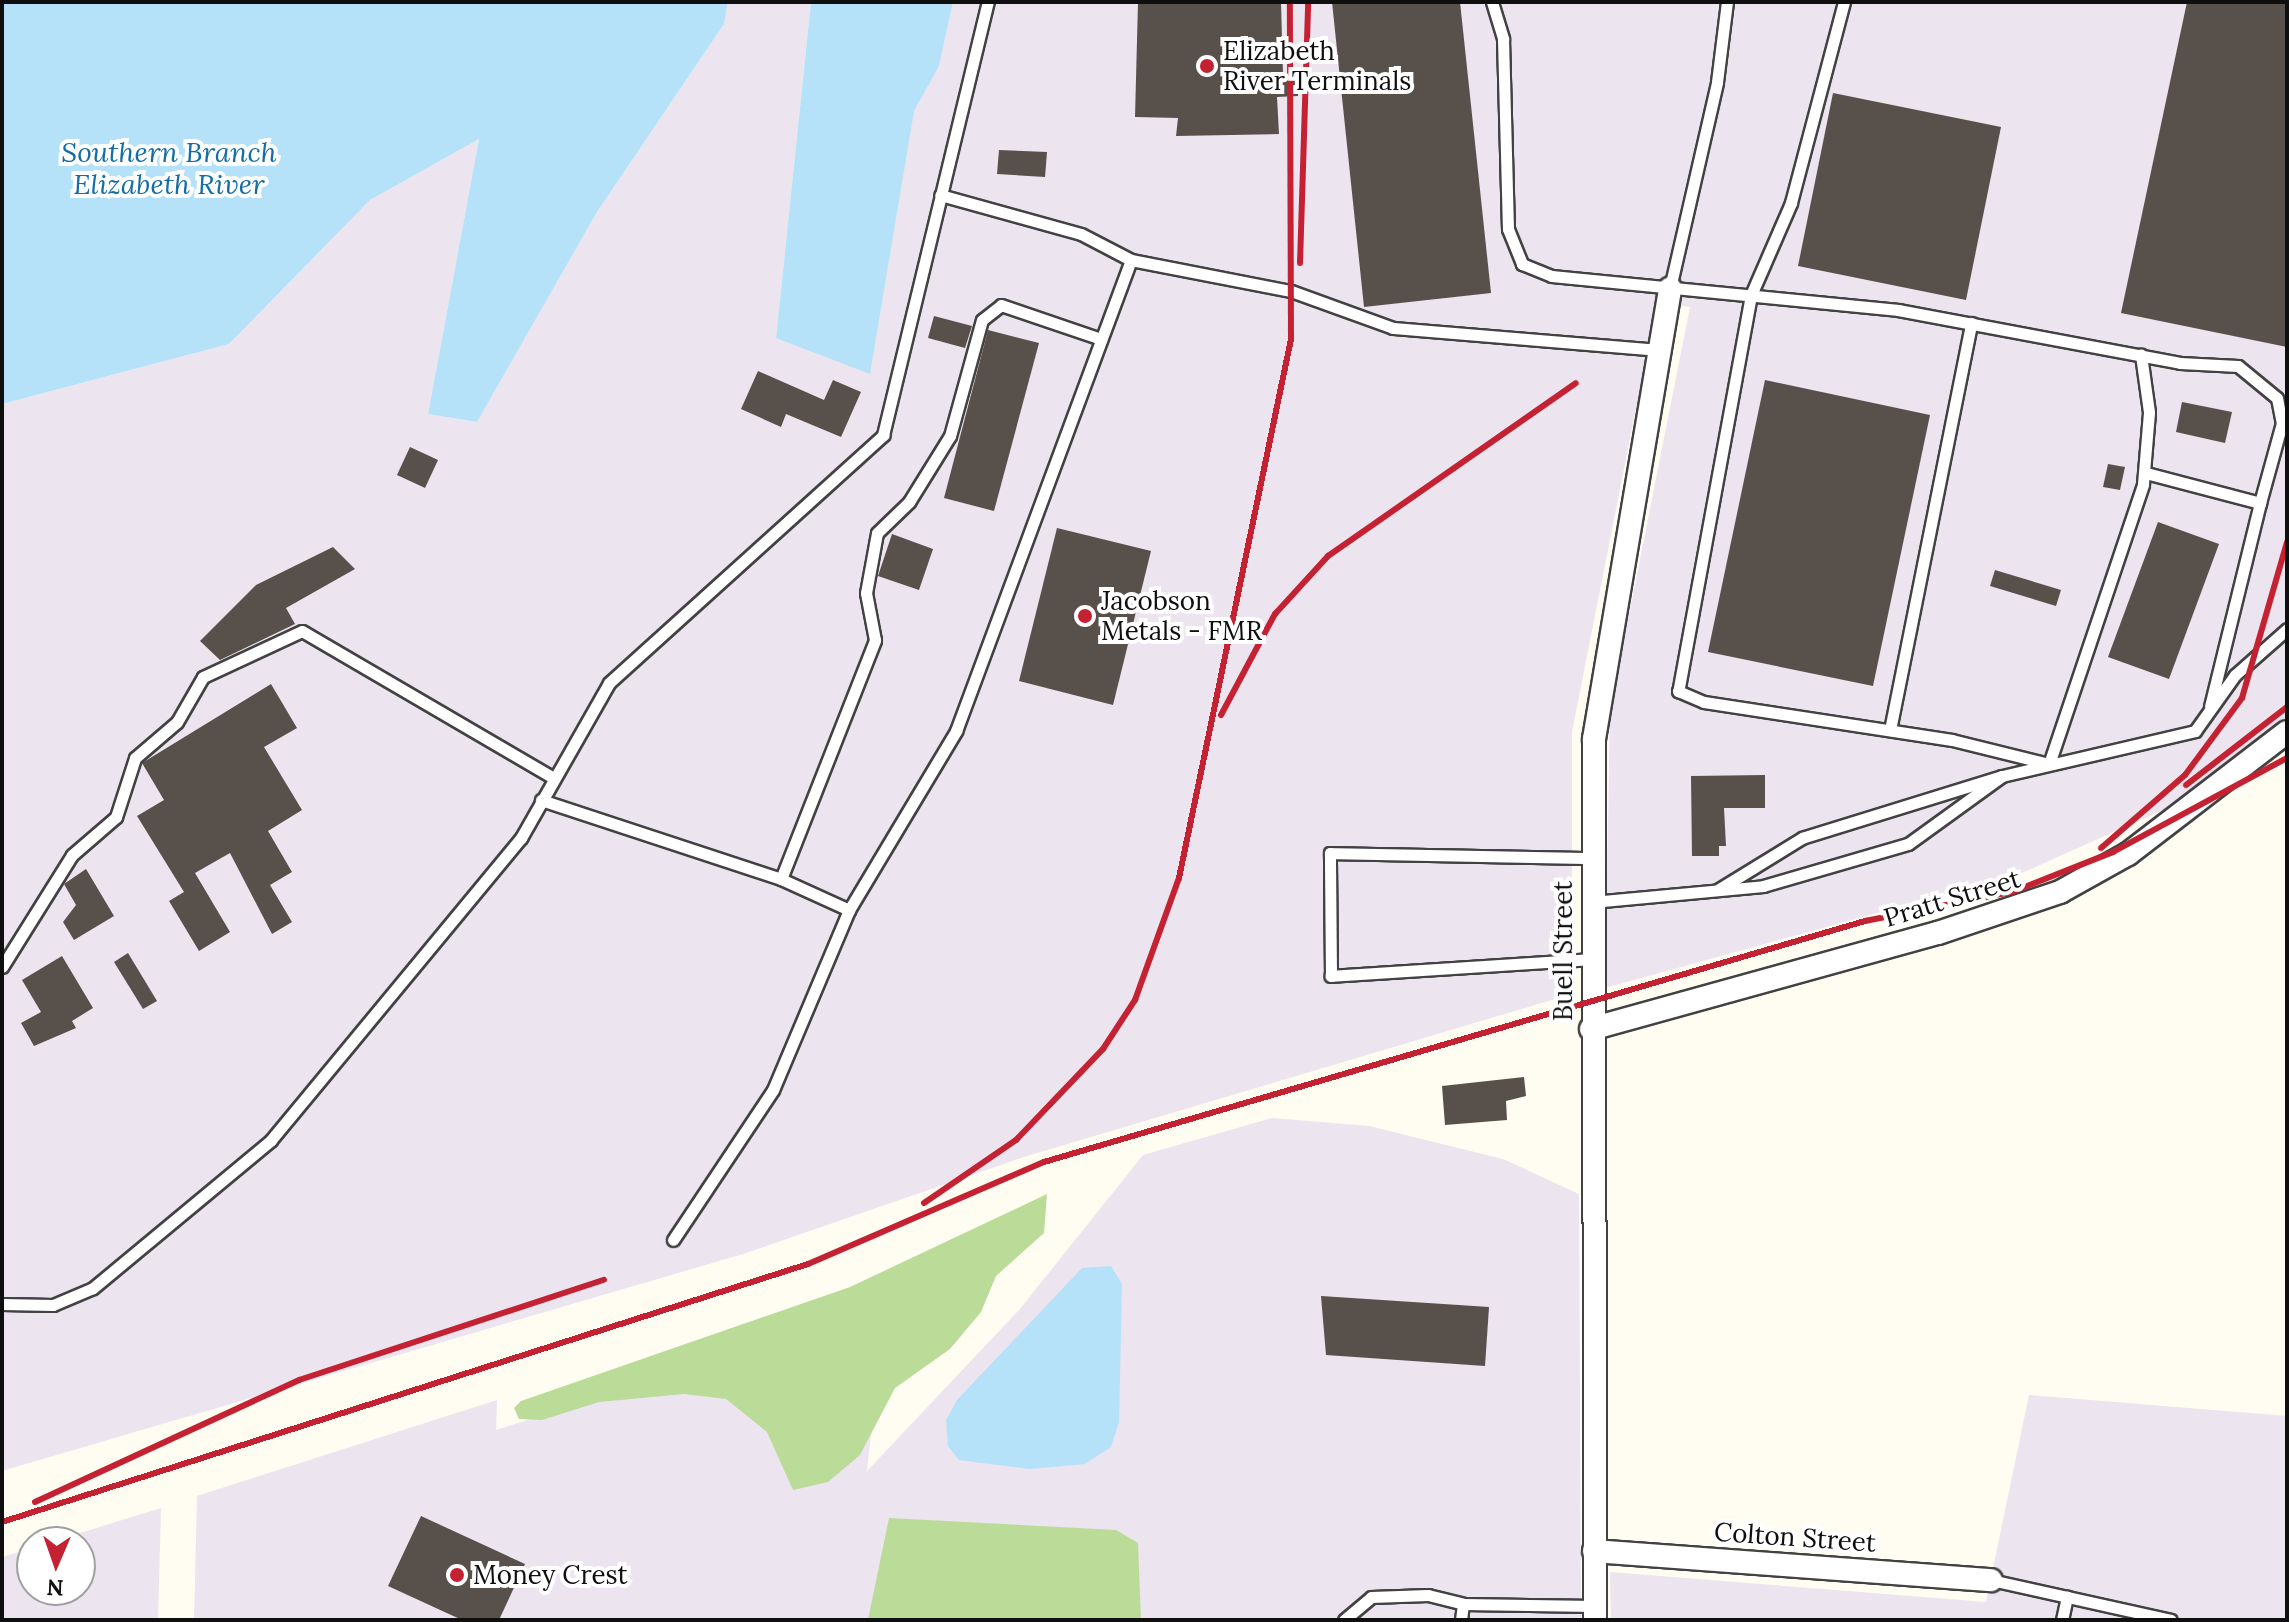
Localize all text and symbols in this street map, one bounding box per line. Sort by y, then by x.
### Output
place label: Elizabeth River Terminals [1223,35,1411,96]
marker: Elizabeth River Terminals [1198,57,1216,75]
water label: Southern Branch Elizabeth River [61,135,277,201]
place label: Jacobson Metals - FMR [1101,585,1262,646]
marker: Jacobson Metals - FMR [1076,607,1094,625]
street label: Pratt Street [1880,862,2024,934]
street label: Buell Street [1547,881,1579,1021]
street label: Colton Street [1713,1516,1877,1558]
north arrow [16,1526,96,1606]
place label: Money Crest [473,1559,628,1591]
marker: Money Crest [448,1566,466,1584]
text: N [46,1574,64,1602]

